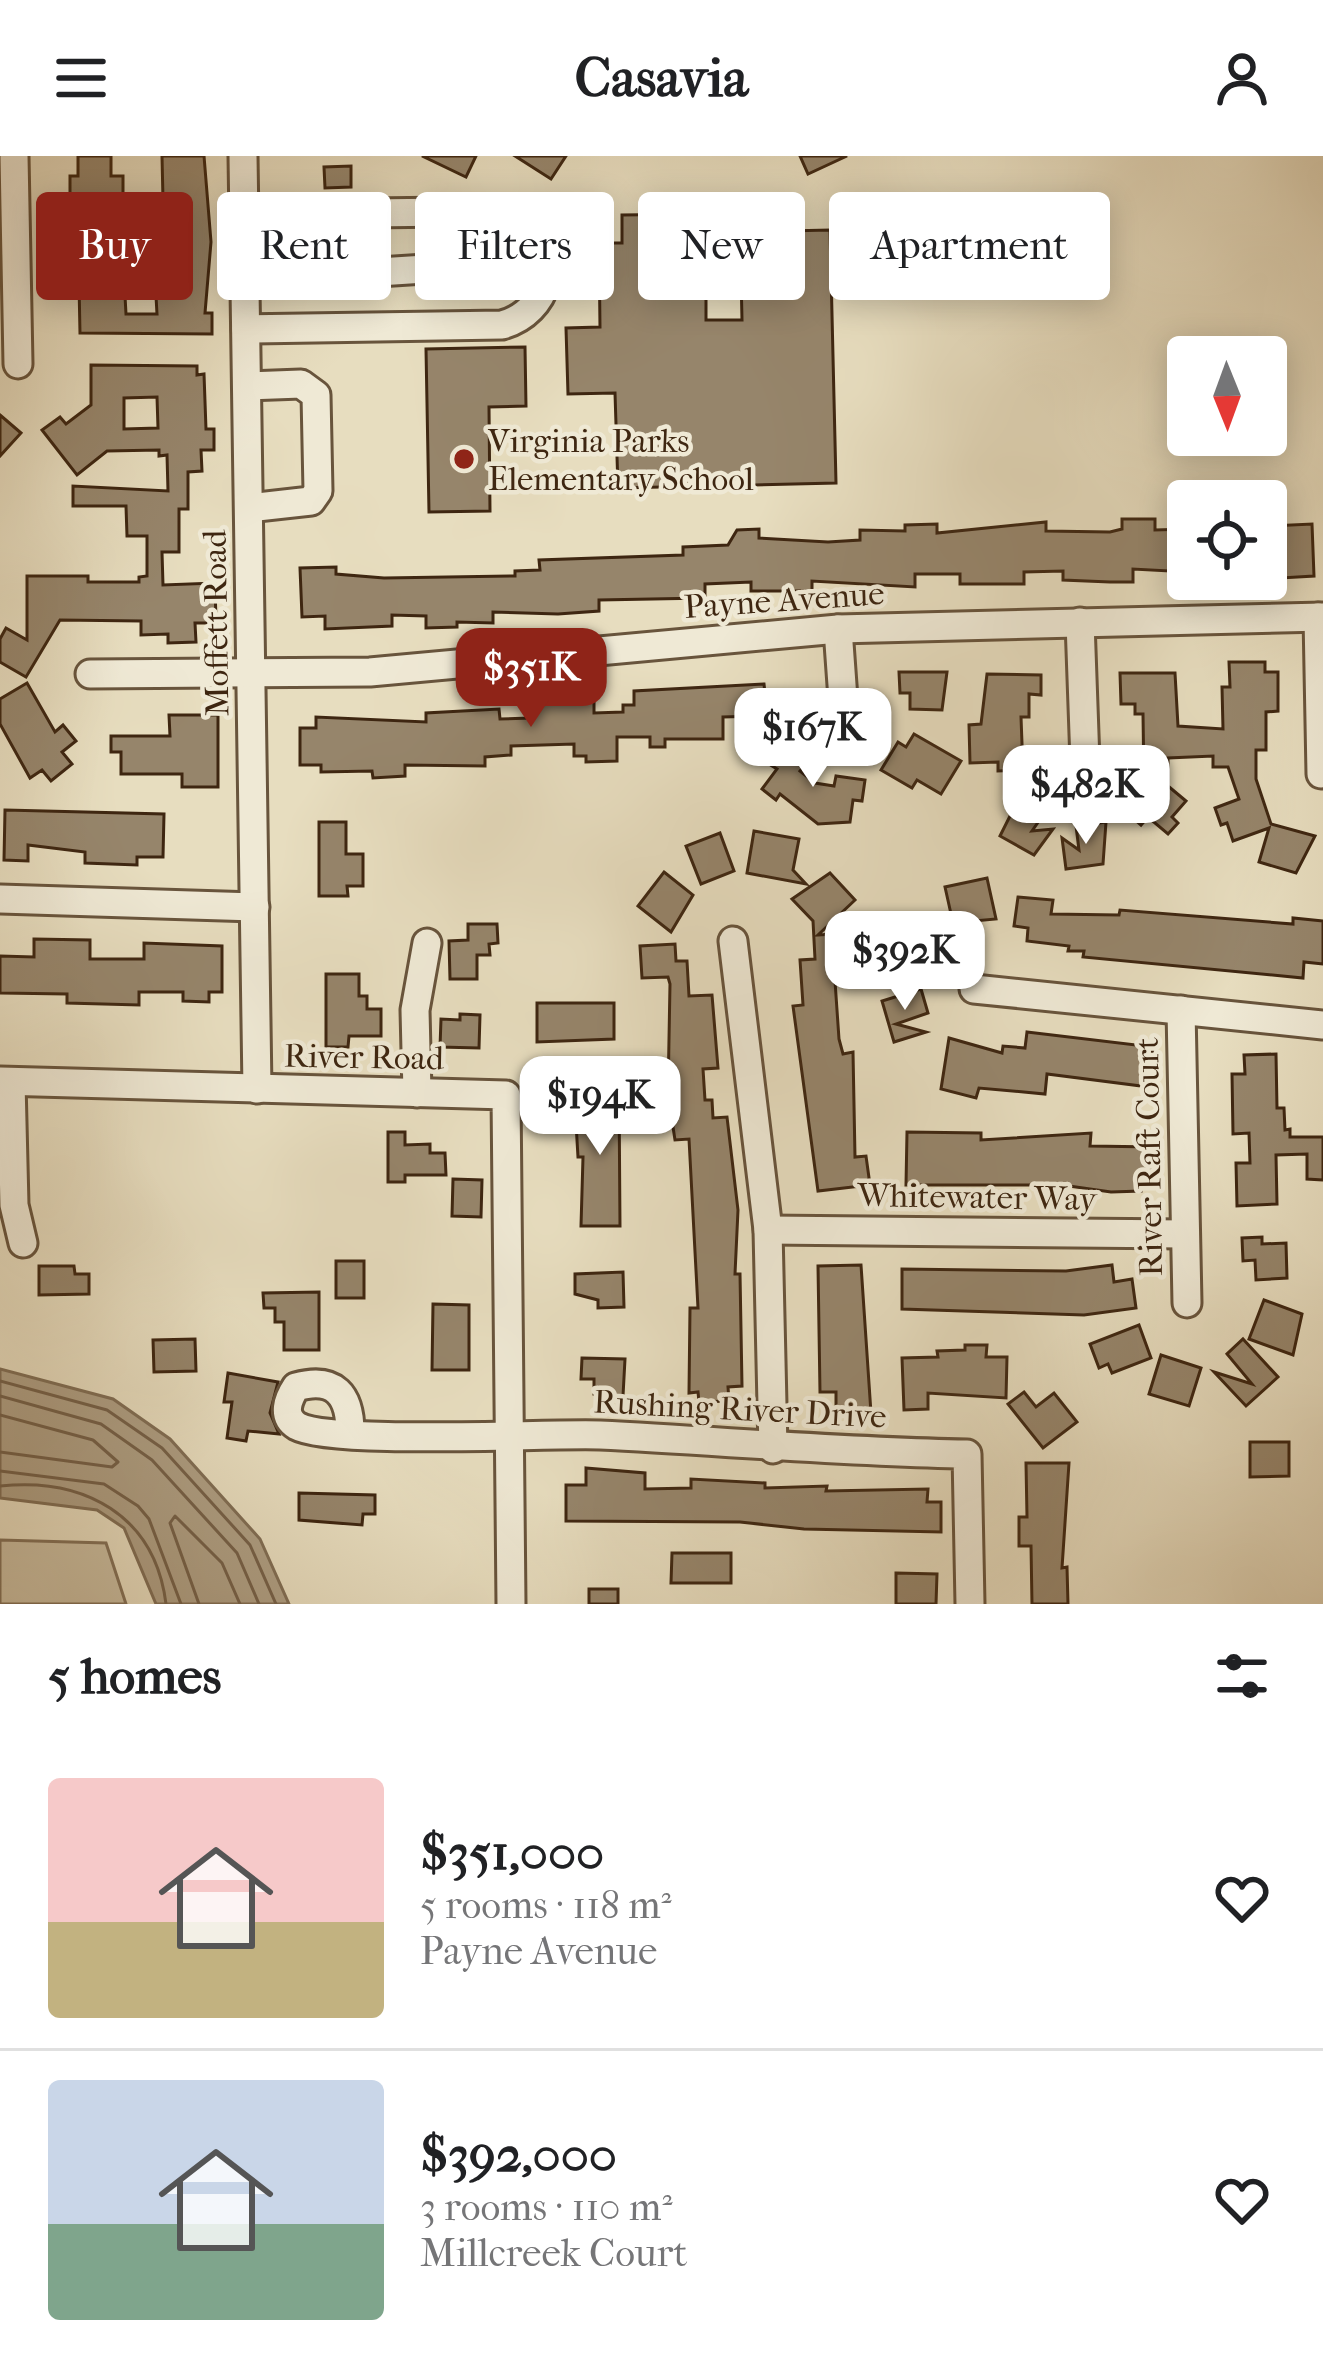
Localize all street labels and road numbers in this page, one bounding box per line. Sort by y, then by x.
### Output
street label: Moffett Road [195,528,238,716]
street label: Payne Avenue [683,574,886,627]
street label: River Road [284,1037,445,1078]
street label: River Raft Court [1128,1037,1171,1277]
street label: Whitewater Way [856,1176,1098,1219]
street label: Rushing River Drive [592,1382,887,1437]

